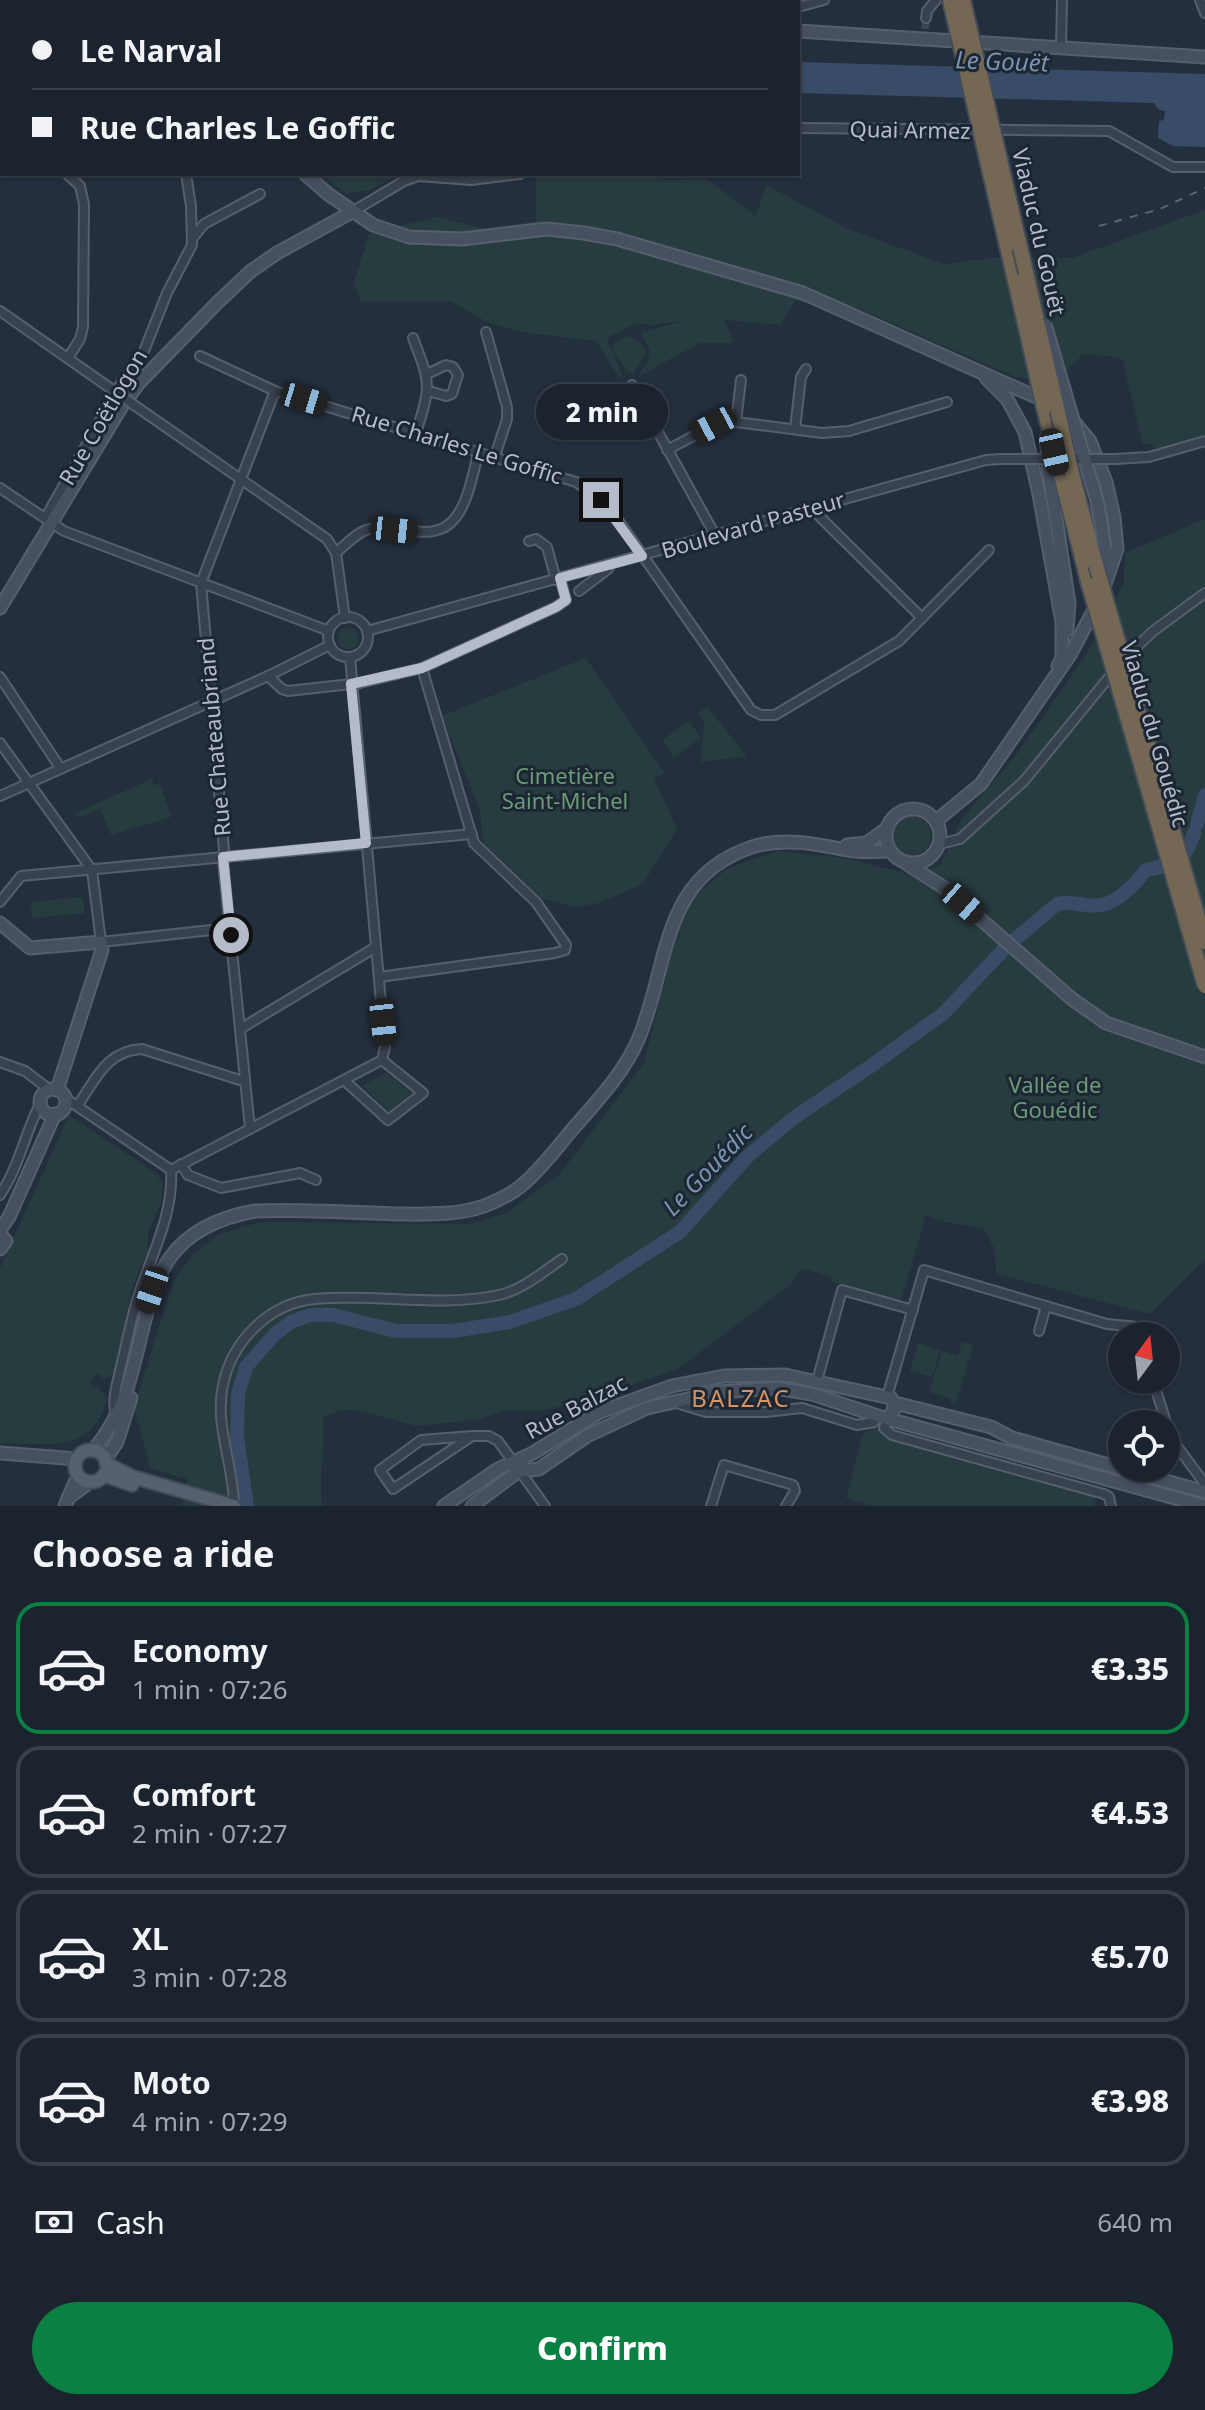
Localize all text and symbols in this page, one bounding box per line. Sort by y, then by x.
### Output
text: Le Narval [80,30,222,71]
water label: Le Gouët [955,42,1050,79]
text: Rue Charles Le Goffic [80,107,395,148]
street label: Quai Armez [849,113,971,145]
street label: Viaduc du Gouët [1006,145,1074,318]
street label: Rue Coëtlogon [51,343,153,490]
car [278,381,330,417]
callout: 2 min [535,384,667,440]
text: 2 min [566,394,638,430]
street label: Rue Charles Le Goffic [348,398,566,490]
car [687,403,741,447]
car [1037,426,1071,478]
route end [583,482,619,518]
street label: Boulevard Pasteur [658,484,848,565]
car [369,516,419,544]
street label: Rue Chateaubriand [189,637,237,838]
street label: Viaduc du Gouédic [1115,637,1197,830]
park label: Cimetière Saint-Michel [502,760,628,815]
car [937,878,989,928]
route start [213,917,249,953]
car [369,997,397,1047]
park label: Vallée de Gouédic [1009,1069,1101,1124]
water label: Le Gouédic [655,1115,760,1222]
car [133,1263,171,1317]
north arrow [1108,1322,1180,1394]
map controls [1108,1322,1180,1482]
street label: Rue Balzac [519,1367,632,1445]
district label: BALZAC [691,1381,791,1414]
button: locate [1108,1410,1180,1482]
text: Choose a ride [32,1529,274,1578]
text: Economy [132,1630,268,1671]
icon: car [36,1632,108,1704]
text: €3.35 [1091,1648,1169,1689]
text: 1 min · 07:26 [132,1671,288,1707]
text: Comfort [132,1774,256,1815]
icon: car [36,1776,108,1848]
text: €4.53 [1091,1792,1169,1833]
text: 2 min · 07:27 [132,1815,288,1851]
text: XL [132,1918,169,1959]
icon: car [36,1920,108,1992]
text: €5.70 [1091,1936,1169,1977]
text: 3 min · 07:28 [132,1959,288,1995]
text: Moto [132,2062,211,2103]
icon: car [36,2064,108,2136]
text: €3.98 [1091,2080,1169,2121]
text: 4 min · 07:29 [132,2103,288,2139]
icon: cash [32,2200,76,2244]
text: Cash [96,2202,165,2243]
text: 640 m [1097,2204,1173,2240]
button: Confirm [32,2302,1173,2394]

